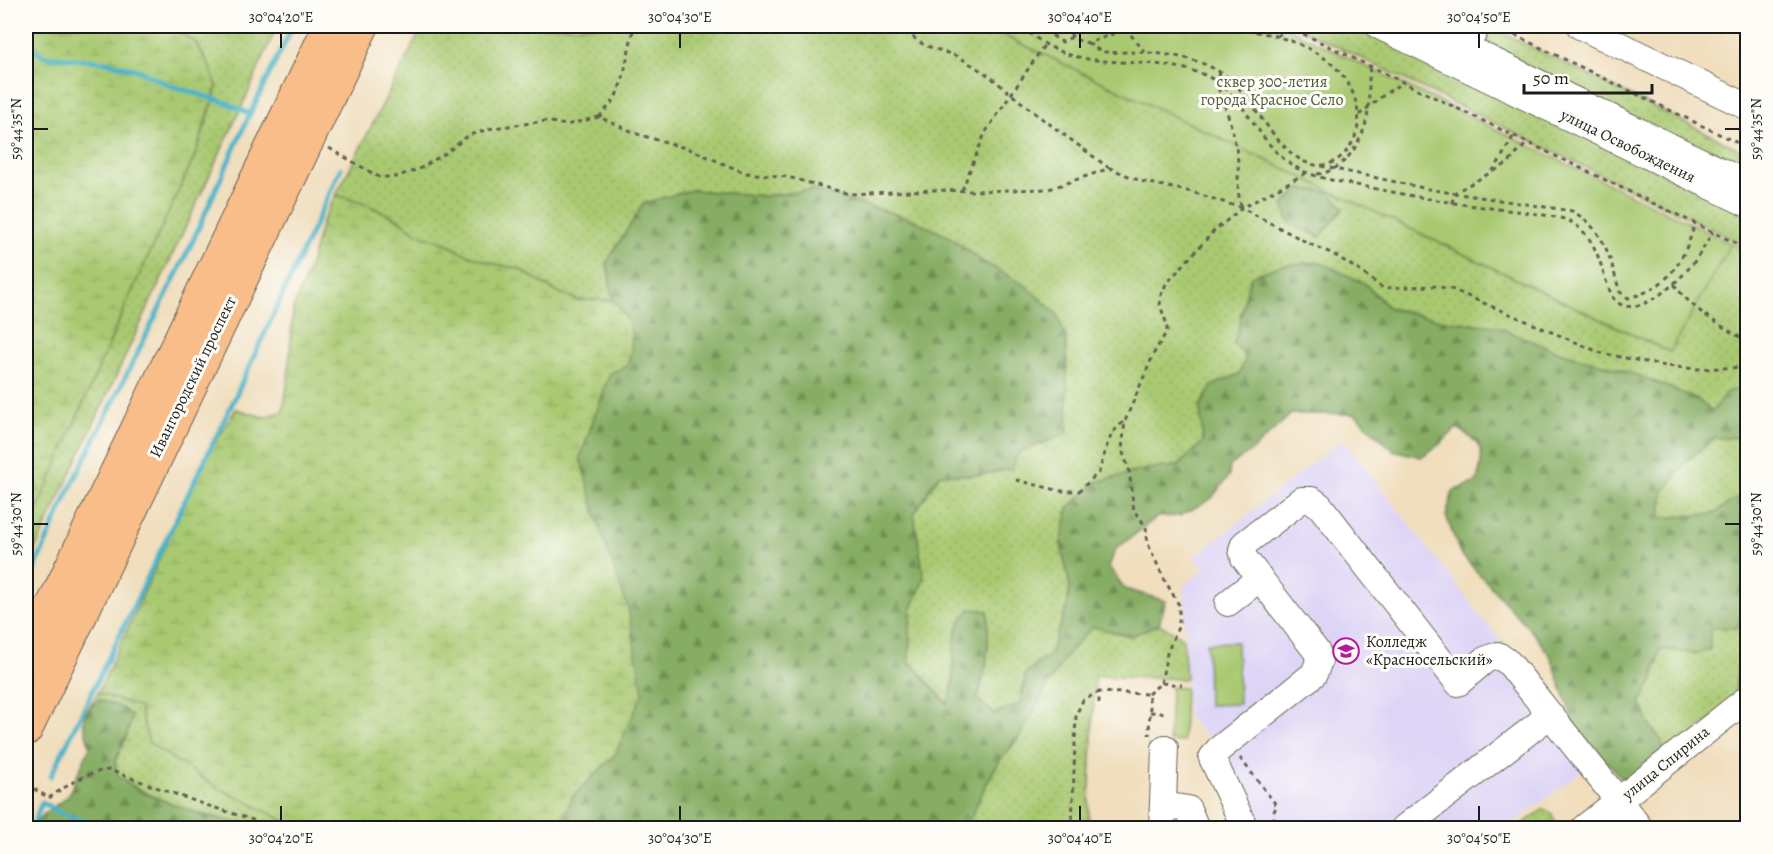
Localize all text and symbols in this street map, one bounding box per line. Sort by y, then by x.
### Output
text: 30°04'20"E [249,7,313,27]
text: 30°04'30"E [648,7,712,27]
text: 30°04'40"E [1048,7,1112,27]
text: 30°04'50"E [1447,7,1511,27]
scale bar [1524,57,1652,95]
text: 50 m [1533,66,1569,90]
park label: сквер 300-летия города Красное Село [1200,71,1344,111]
text: 59°44'35"N [6,98,26,160]
text: 59°44'35"N [1746,98,1766,160]
street label: улица Освобождения [1556,103,1699,188]
street label: Ивангородский проспект [144,293,242,461]
text: 59°44'30"N [6,492,26,556]
text: 59°44'30"N [1746,492,1766,556]
place label: Колледж «Красносельский» [1366,631,1493,671]
school or university icon: Колледж «Красносельский» [1331,636,1361,666]
street label: улица Спирина [1617,720,1715,806]
text: 30°04'20"E [249,828,313,848]
text: 30°04'30"E [648,828,712,848]
text: 30°04'40"E [1048,828,1112,848]
text: 30°04'50"E [1447,828,1511,848]

